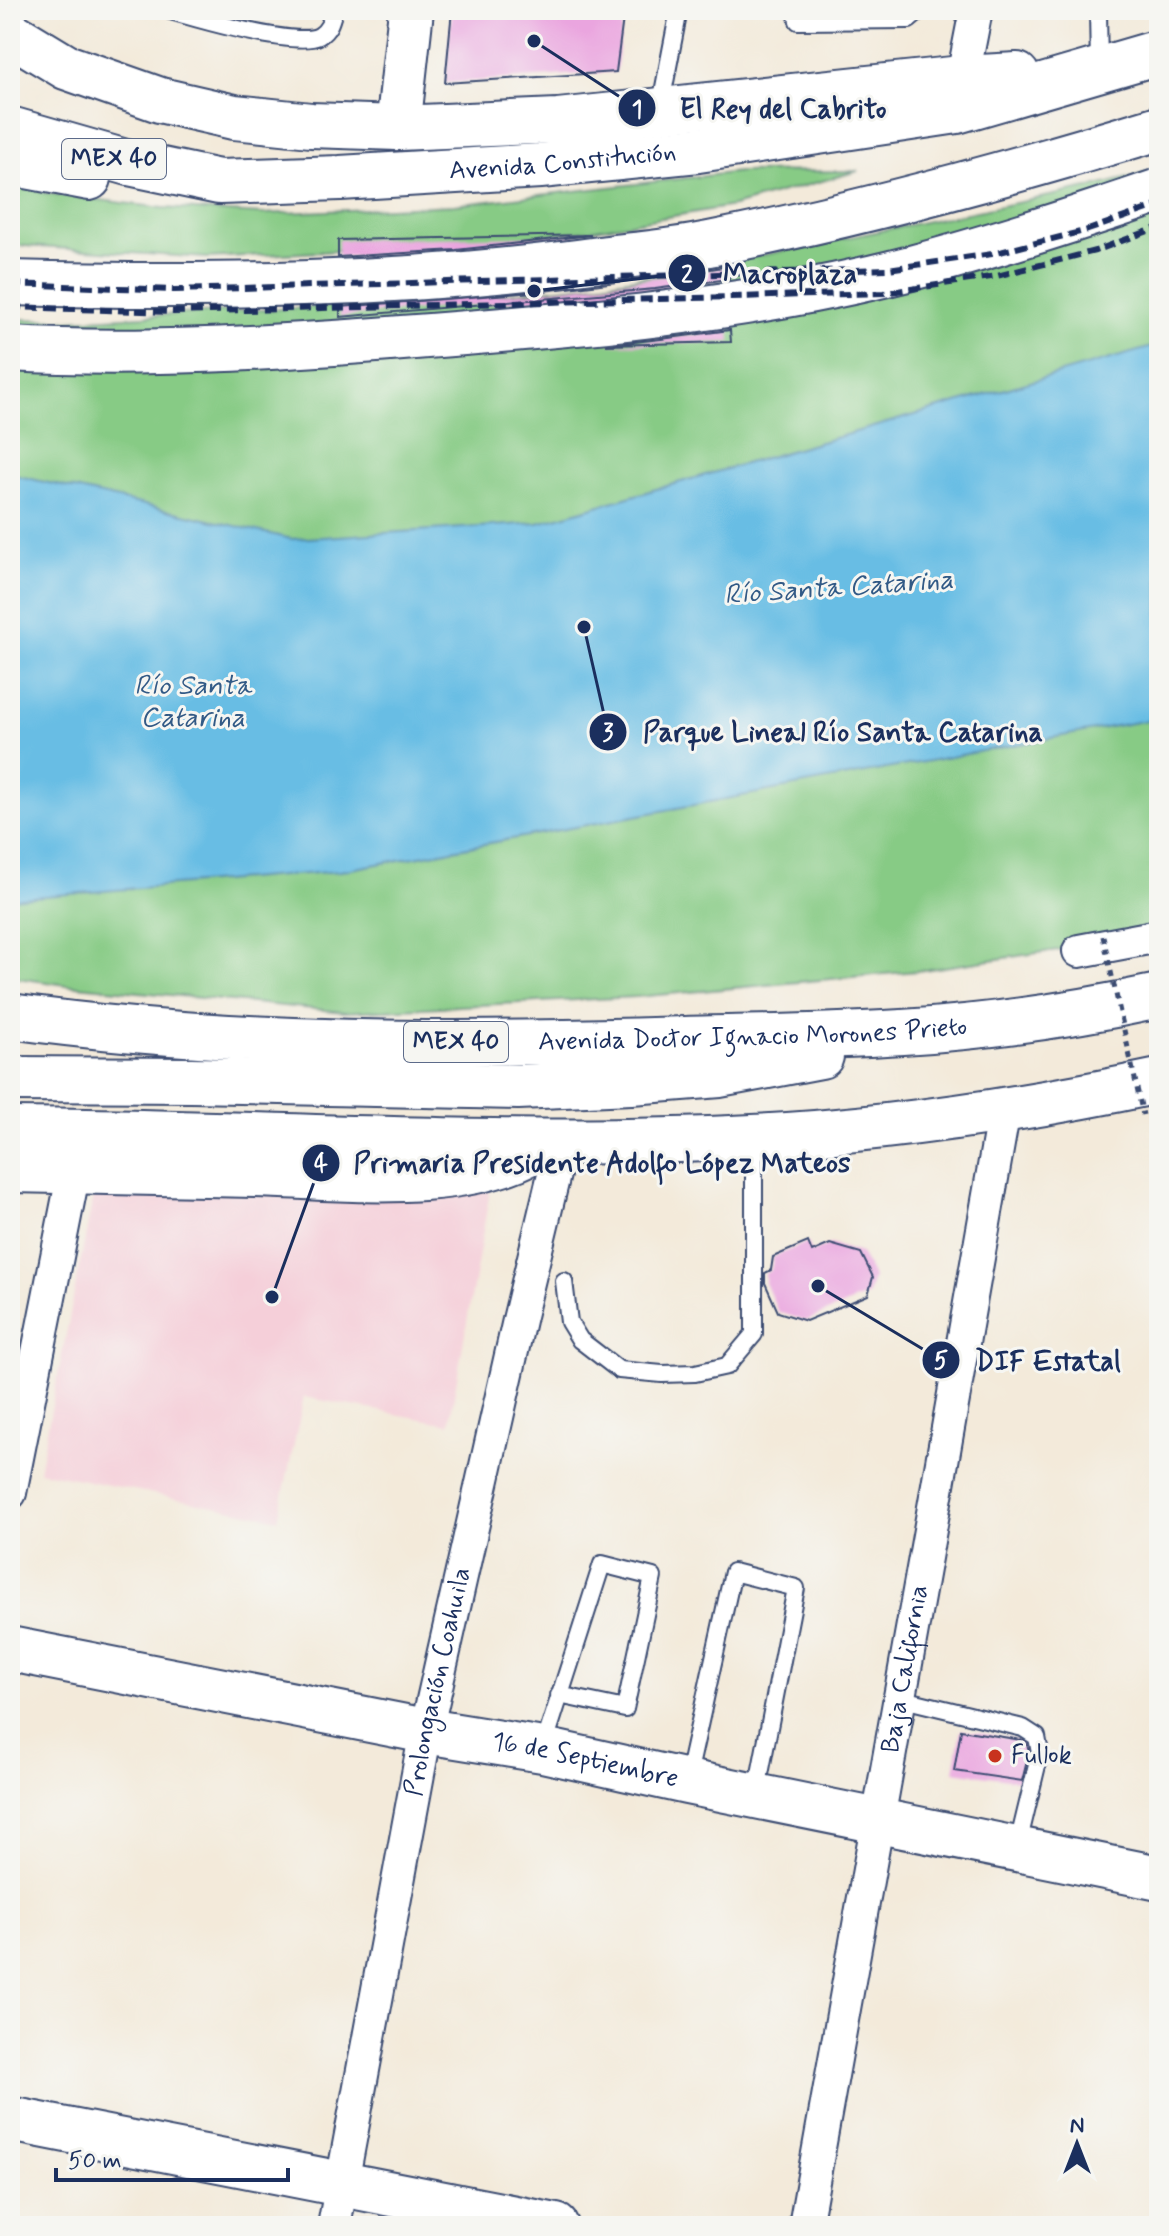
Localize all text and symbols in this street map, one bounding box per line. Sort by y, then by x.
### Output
callout: El Rey del Cabrito [617,82,909,134]
text: El Rey del Cabrito [679,92,887,129]
text: 1 [632,95,642,126]
street label: Avenida Constitución [448,135,678,188]
road number: MEX 40 [62,139,166,179]
callout: Macroplaza [667,247,874,299]
text: Macroplaza [723,257,857,294]
text: 2 [681,260,693,291]
water label: Río Santa Catarina [723,562,955,614]
water label: Río Santa Catarina [134,668,253,737]
callout: Parque Lineal Río Santa Catarina [588,706,1058,758]
text: Parque Lineal Río Santa Catarina [643,715,1043,752]
text: 3 [603,718,614,749]
street label: Avenida Doctor Ignacio Morones Prieto [538,1010,969,1059]
road number: MEX 40 [404,1022,508,1062]
callout: Primaria Presidente Adolfo López Mateos [301,1137,863,1189]
text: Primaria Presidente Adolfo López Mateos [353,1146,851,1186]
text: 4 [314,1149,328,1180]
callout: DIF Estatal [921,1334,1135,1386]
text: DIF Estatal [975,1344,1121,1381]
text: 5 [934,1346,948,1377]
street label: Prolongación Coahuila [397,1564,479,1799]
street label: Baja California [874,1582,937,1756]
street label: 16 de Septiembre [490,1725,682,1797]
place label: Fullok [1011,1739,1072,1773]
marker: Fullok [986,1747,1004,1765]
north arrow [1037,2104,1117,2184]
text: N [1070,2112,1084,2140]
scale bar [56,2132,288,2182]
text: 50 m [68,2146,122,2177]

